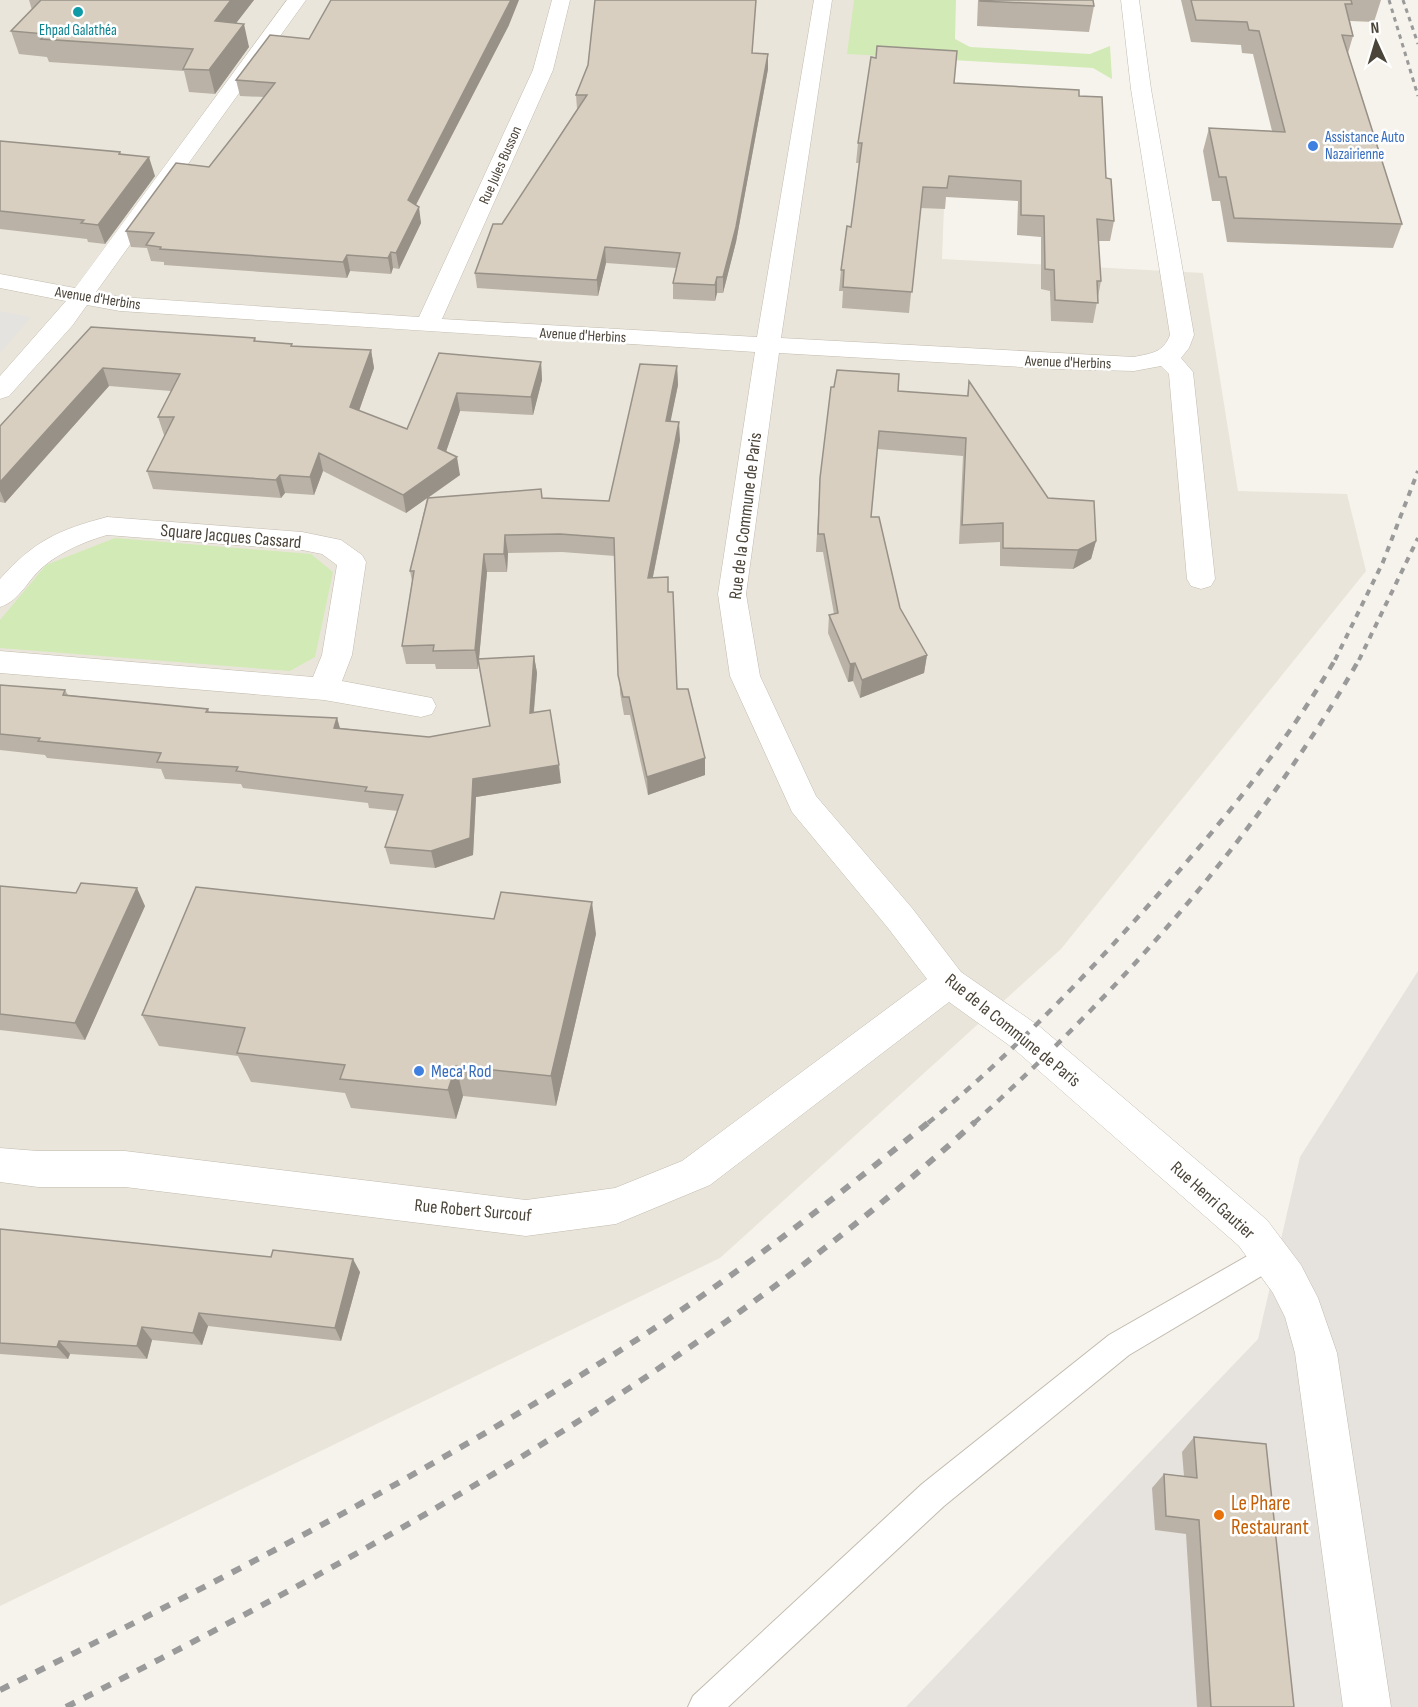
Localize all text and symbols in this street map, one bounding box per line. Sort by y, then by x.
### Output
marker: Ehpad Galathéa [71,5,85,19]
north arrow [1346,12,1406,72]
text: N [1370,19,1380,38]
place label: Ehpad Galathéa [39,21,117,40]
street label: Rue Jules Busson [475,123,526,207]
place label: Assistance Auto Nazairienne [1324,128,1405,164]
marker: Assistance Auto Nazairienne [1306,139,1320,153]
street label: Avenue d'Herbins [53,282,142,315]
street label: Avenue d'Herbins [538,324,627,347]
street label: Avenue d'Herbins [1023,351,1112,374]
street label: Rue de la Commune de Paris [725,431,766,601]
street label: Square Jacques Cassard [160,520,302,553]
street label: Rue de la Commune de Paris [941,969,1085,1091]
place label: Meca' Rod [431,1061,492,1082]
marker: Meca' Rod [412,1064,426,1078]
street label: Rue Henri Gautier [1166,1157,1259,1244]
street label: Rue Robert Surcouf [414,1195,533,1226]
place label: Le Phare Restaurant [1231,1491,1309,1540]
marker: Le Phare Restaurant [1212,1508,1226,1522]

